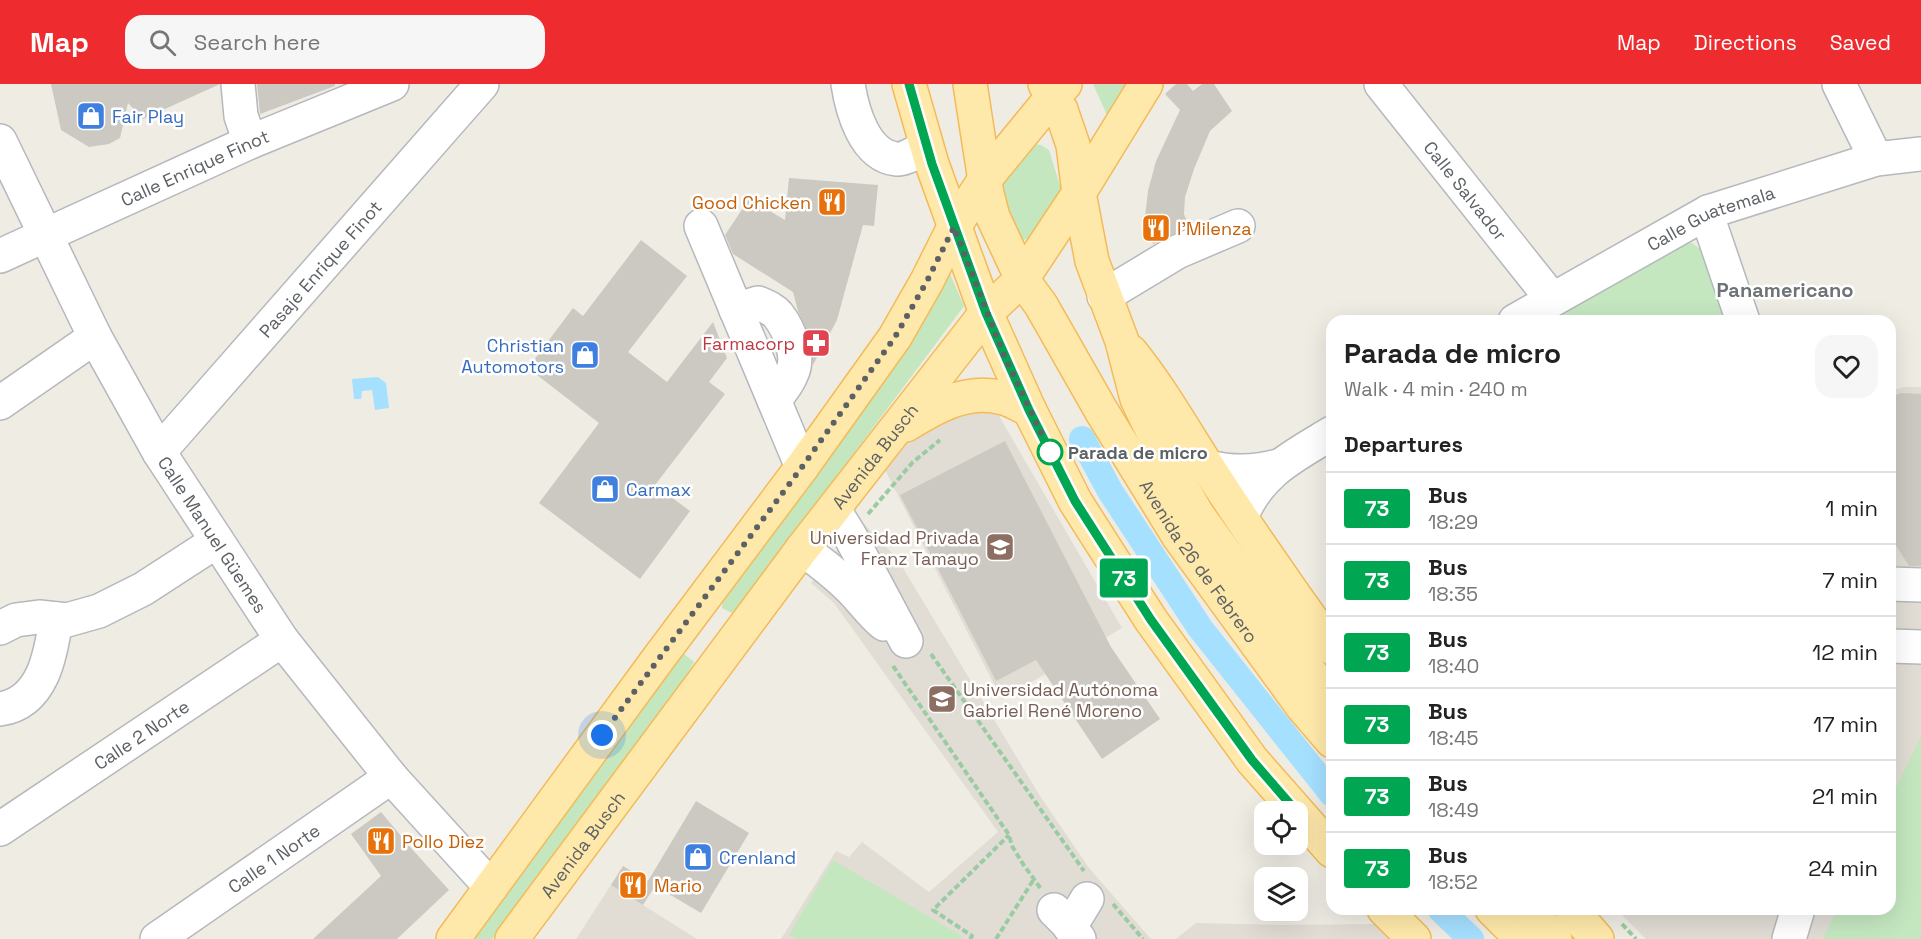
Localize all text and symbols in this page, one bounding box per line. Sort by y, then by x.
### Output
search box [125,15,545,69]
text: Map [30,24,89,60]
icon: search [146,26,179,59]
text: Search here [194,28,321,56]
text: Map [1617,29,1661,56]
text: Directions [1694,29,1797,56]
text: Saved [1830,29,1891,56]
shop icon: Fair Play [75,100,107,132]
place label: Fair Play [112,105,184,128]
street label: Calle Enrique Finot [117,124,272,211]
street label: Calle Salvador [1419,136,1512,245]
street label: Calle Guatemala [1643,180,1778,256]
restaurant icon: Good Chicken [816,186,848,218]
place label: Good Chicken [692,191,811,214]
street label: Pasaje Enrique Finot [254,195,386,342]
restaurant icon: I'Milenza [1140,212,1172,244]
place label: I'Milenza [1177,217,1252,240]
district label: Panamericano [1716,277,1854,303]
pharmacy icon: Farmacorp [800,327,832,359]
place label: Farmacorp [702,332,795,355]
place label: Christian Automotors [461,334,564,378]
text: Parada de micro [1344,335,1561,371]
button: heart [1815,335,1878,398]
shop icon: Christian Automotors [569,339,601,371]
text: Walk · 4 min · 240 m [1344,376,1528,402]
street label: Avenida Busch [826,399,923,513]
text: Departures [1344,430,1463,458]
marker: Parada de micro [1037,439,1063,465]
place label: Parada de micro [1068,441,1208,464]
street label: Calle Manuel Güemes [153,452,273,617]
shop icon: Carmax [589,473,621,505]
street label: Avenida 26 de Febrero [1135,475,1264,647]
place label: Carmax [626,478,691,501]
text: Bus [1428,481,1468,509]
text: 1 min [1825,494,1878,522]
text: 73 [1365,495,1389,522]
text: 18:29 [1428,509,1478,535]
place label: Universidad Privada Franz Tamayo [810,526,979,570]
school or university icon: Universidad Privada Franz Tamayo [984,531,1016,563]
text: Bus [1428,553,1468,581]
line badge: 73 [1097,558,1151,598]
text: 73 [1112,565,1136,592]
text: 7 min [1822,566,1878,594]
text: 73 [1365,567,1389,594]
text: 18:35 [1428,581,1478,607]
text: Bus [1428,625,1468,653]
text: 12 min [1812,638,1878,666]
text: 73 [1365,639,1389,666]
text: 18:40 [1428,653,1479,679]
place label: Universidad Autónoma Gabriel René Moreno [963,678,1158,722]
school or university icon: Universidad Autónoma Gabriel René Moreno [926,683,958,715]
street label: Calle 2 Norte [89,694,193,775]
text: Bus [1428,697,1468,725]
text: 17 min [1813,710,1878,738]
text: 73 [1365,711,1389,738]
your location [587,720,617,750]
text: 18:45 [1428,725,1478,751]
text: Bus [1428,769,1468,797]
text: 21 min [1812,782,1878,810]
text: 73 [1365,783,1389,810]
street label: Avenida Busch [535,786,630,902]
text: 18:49 [1428,797,1479,823]
map controls [1254,801,1308,921]
button: locate [1254,801,1308,855]
street label: Calle 1 Norte [223,818,324,898]
restaurant icon: Pollo Diez [365,825,397,857]
place label: Pollo Diez [402,830,484,853]
shop icon: Crenland [682,841,714,873]
text: Bus [1428,841,1468,869]
place label: Crenland [719,846,796,869]
text: 24 min [1808,854,1878,882]
text: 73 [1365,855,1389,882]
button: layers [1254,867,1308,921]
restaurant icon: Mario [617,869,649,901]
text: 18:52 [1428,869,1478,895]
place label: Mario [654,874,702,897]

